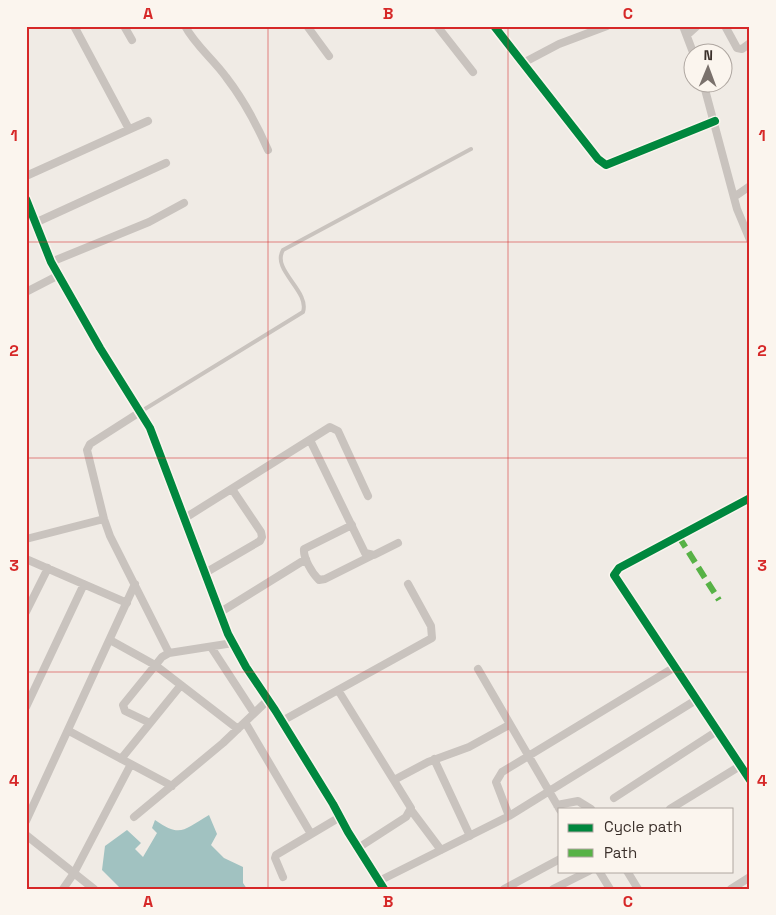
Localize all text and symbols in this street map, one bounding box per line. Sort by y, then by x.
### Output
text: A [143,3,153,24]
text: B [383,3,393,24]
text: C [623,3,633,24]
north arrow [684,42,734,92]
text: N [703,46,713,64]
text: 1 [10,125,18,146]
text: 1 [758,125,766,146]
text: 2 [9,340,19,361]
text: 2 [757,340,767,361]
text: 3 [9,555,19,576]
text: 3 [757,555,767,576]
text: 4 [9,770,19,791]
text: 4 [757,770,767,791]
legend [558,808,734,872]
text: Cycle path [604,817,682,836]
text: Path [604,843,637,862]
text: A [143,891,153,912]
text: B [383,891,393,912]
text: C [623,891,633,912]

